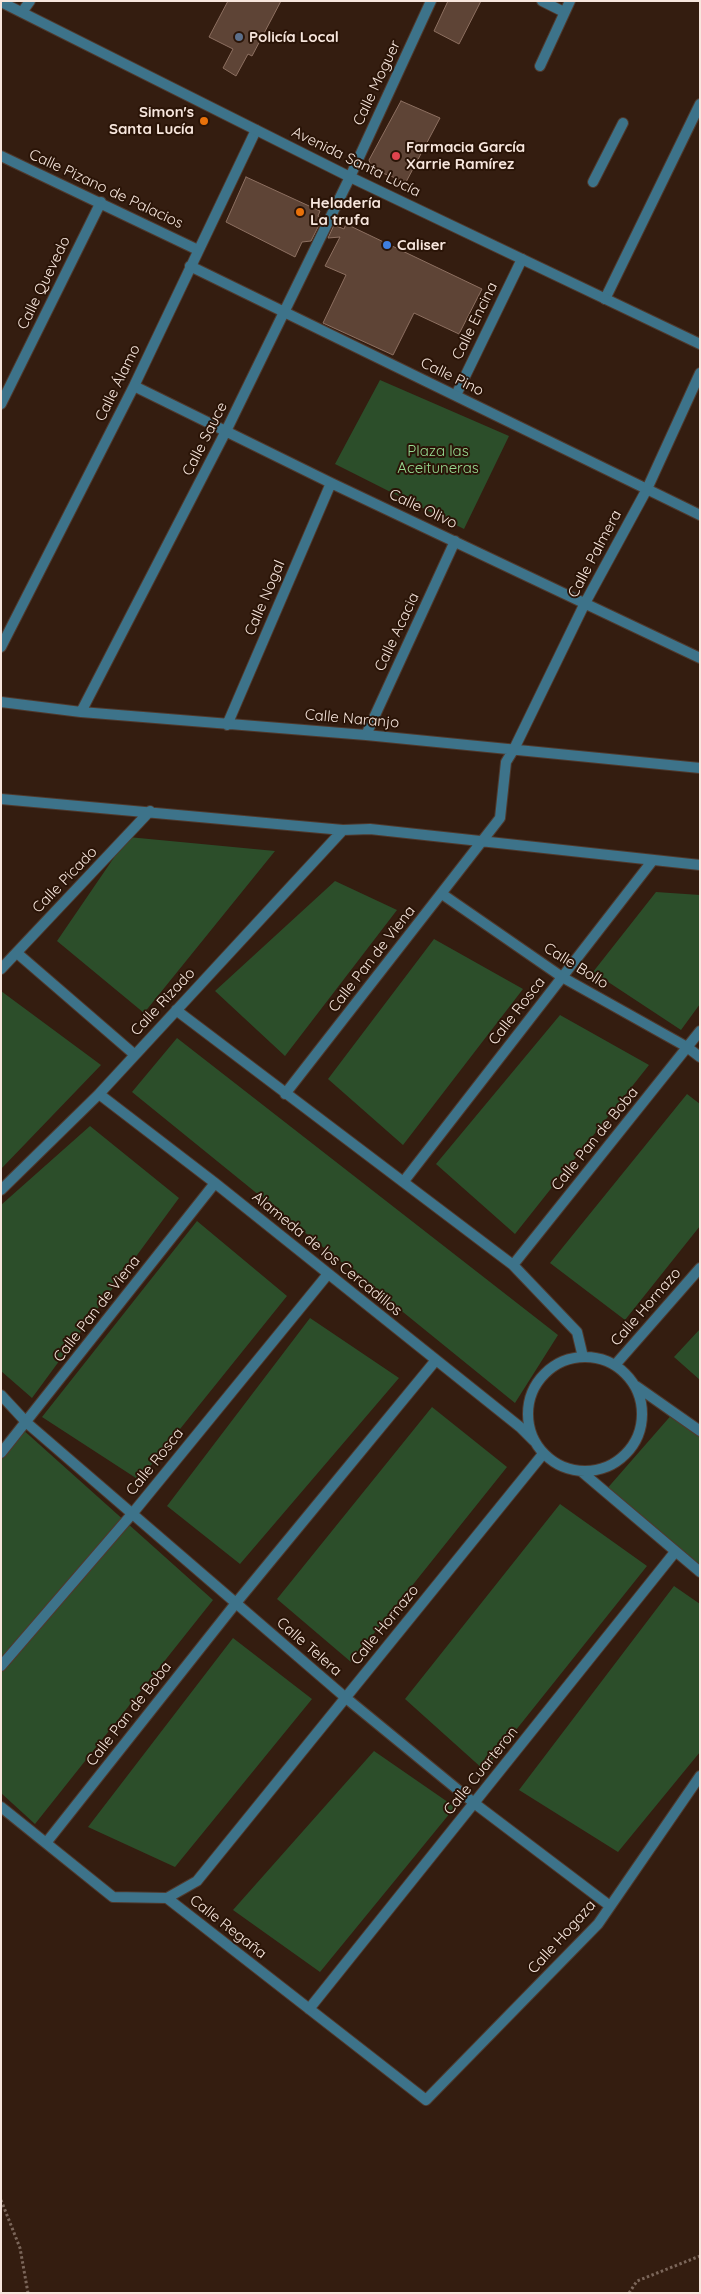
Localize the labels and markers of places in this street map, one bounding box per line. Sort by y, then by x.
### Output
place label: Policía Local [249,28,339,46]
marker: Policía Local [233,31,245,43]
place label: Simon's Santa Lucía [109,103,194,138]
marker: Simon's Santa Lucía [198,115,210,127]
place label: Farmacia García Xarrie Ramírez [406,138,525,173]
marker: Farmacia García Xarrie Ramírez [390,150,402,162]
place label: Heladería La trufa [310,194,381,229]
marker: Heladería La trufa [294,206,306,218]
place label: Caliser [397,236,446,254]
marker: Caliser [381,239,393,251]

